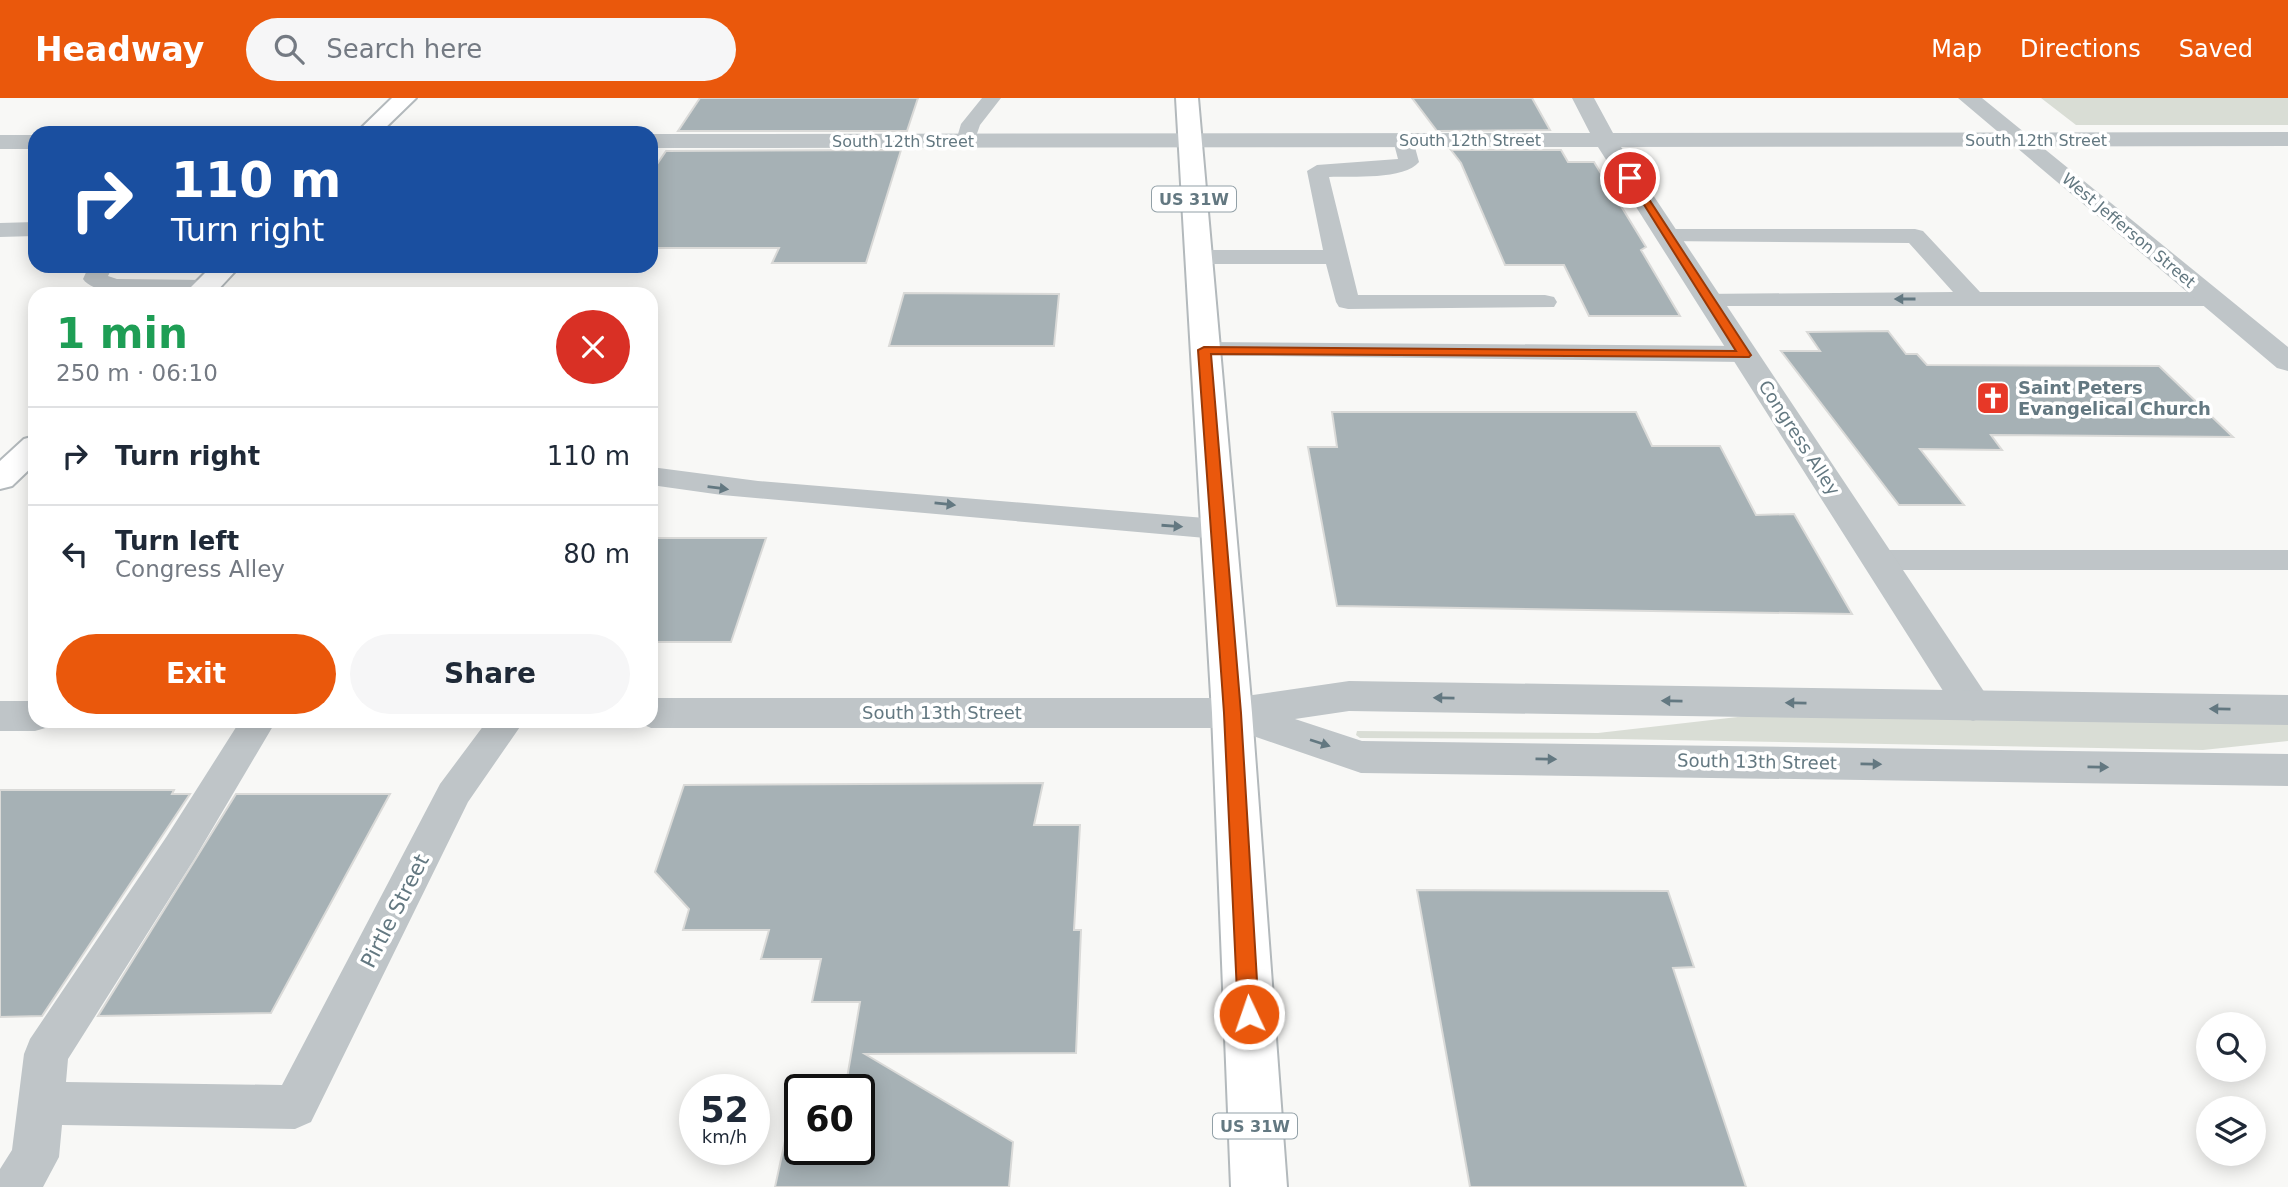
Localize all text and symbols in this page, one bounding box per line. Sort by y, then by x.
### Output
search box [246,18,736,81]
text: Headway [35,30,204,69]
icon: search [270,30,308,68]
text: Search here [326,34,482,64]
text: Map [1931,35,1982,63]
text: Directions [2020,35,2141,63]
text: Saved [2179,35,2253,63]
street label: South 12th Street [1399,131,1541,150]
street label: South 12th Street [1965,131,2107,150]
street label: South 12th Street [832,132,974,151]
pin [1600,148,1660,208]
text: 110 m [171,152,341,209]
icon: right [56,154,147,245]
icon: arrive [1611,159,1649,197]
street label: West Jefferson Street [2058,169,2199,292]
road number: US 31W [1152,186,1236,212]
text: Turn right [171,211,324,249]
one-way arrow [1893,293,1915,305]
text: 1 min [56,309,188,358]
button: close [556,310,630,384]
text: 250 m · 06:10 [56,360,218,386]
street label: Congress Alley [1754,376,1845,500]
place label: Saint Peters Evangelical Church [2018,377,2211,419]
church icon: Saint Peters Evangelical Church [1974,379,2012,417]
icon: right [56,437,94,475]
text: Turn right [115,441,260,471]
text: 110 m [547,441,630,471]
one-way arrow [707,482,729,493]
one-way arrow [934,499,956,510]
one-way arrow [1161,520,1183,531]
text: Turn left [115,526,239,556]
icon: left [56,535,94,573]
text: 80 m [563,539,630,569]
text: Congress Alley [115,556,285,582]
button: Exit [56,634,336,714]
button: Share [350,634,630,714]
one-way arrow [1433,692,1455,704]
one-way arrow [1660,696,1682,707]
one-way arrow [1785,698,1807,709]
street label: South 13th Street [862,702,1022,723]
one-way arrow [2209,703,2231,715]
one-way arrow [1310,738,1331,749]
street label: South 13th Street [1677,750,1837,773]
one-way arrow [1535,753,1557,765]
one-way arrow [1860,758,1882,770]
one-way arrow [2088,761,2110,773]
street label: Pirtle Street [356,850,434,972]
position arrow [1212,977,1286,1051]
map controls [2196,1012,2266,1166]
button: search [2196,1012,2266,1082]
speed limit sign: 60 [784,1074,875,1165]
text: 52 [700,1090,749,1130]
button: layers [2196,1096,2266,1166]
road number: US 31W [1213,1114,1297,1138]
text: km/h [702,1126,747,1147]

